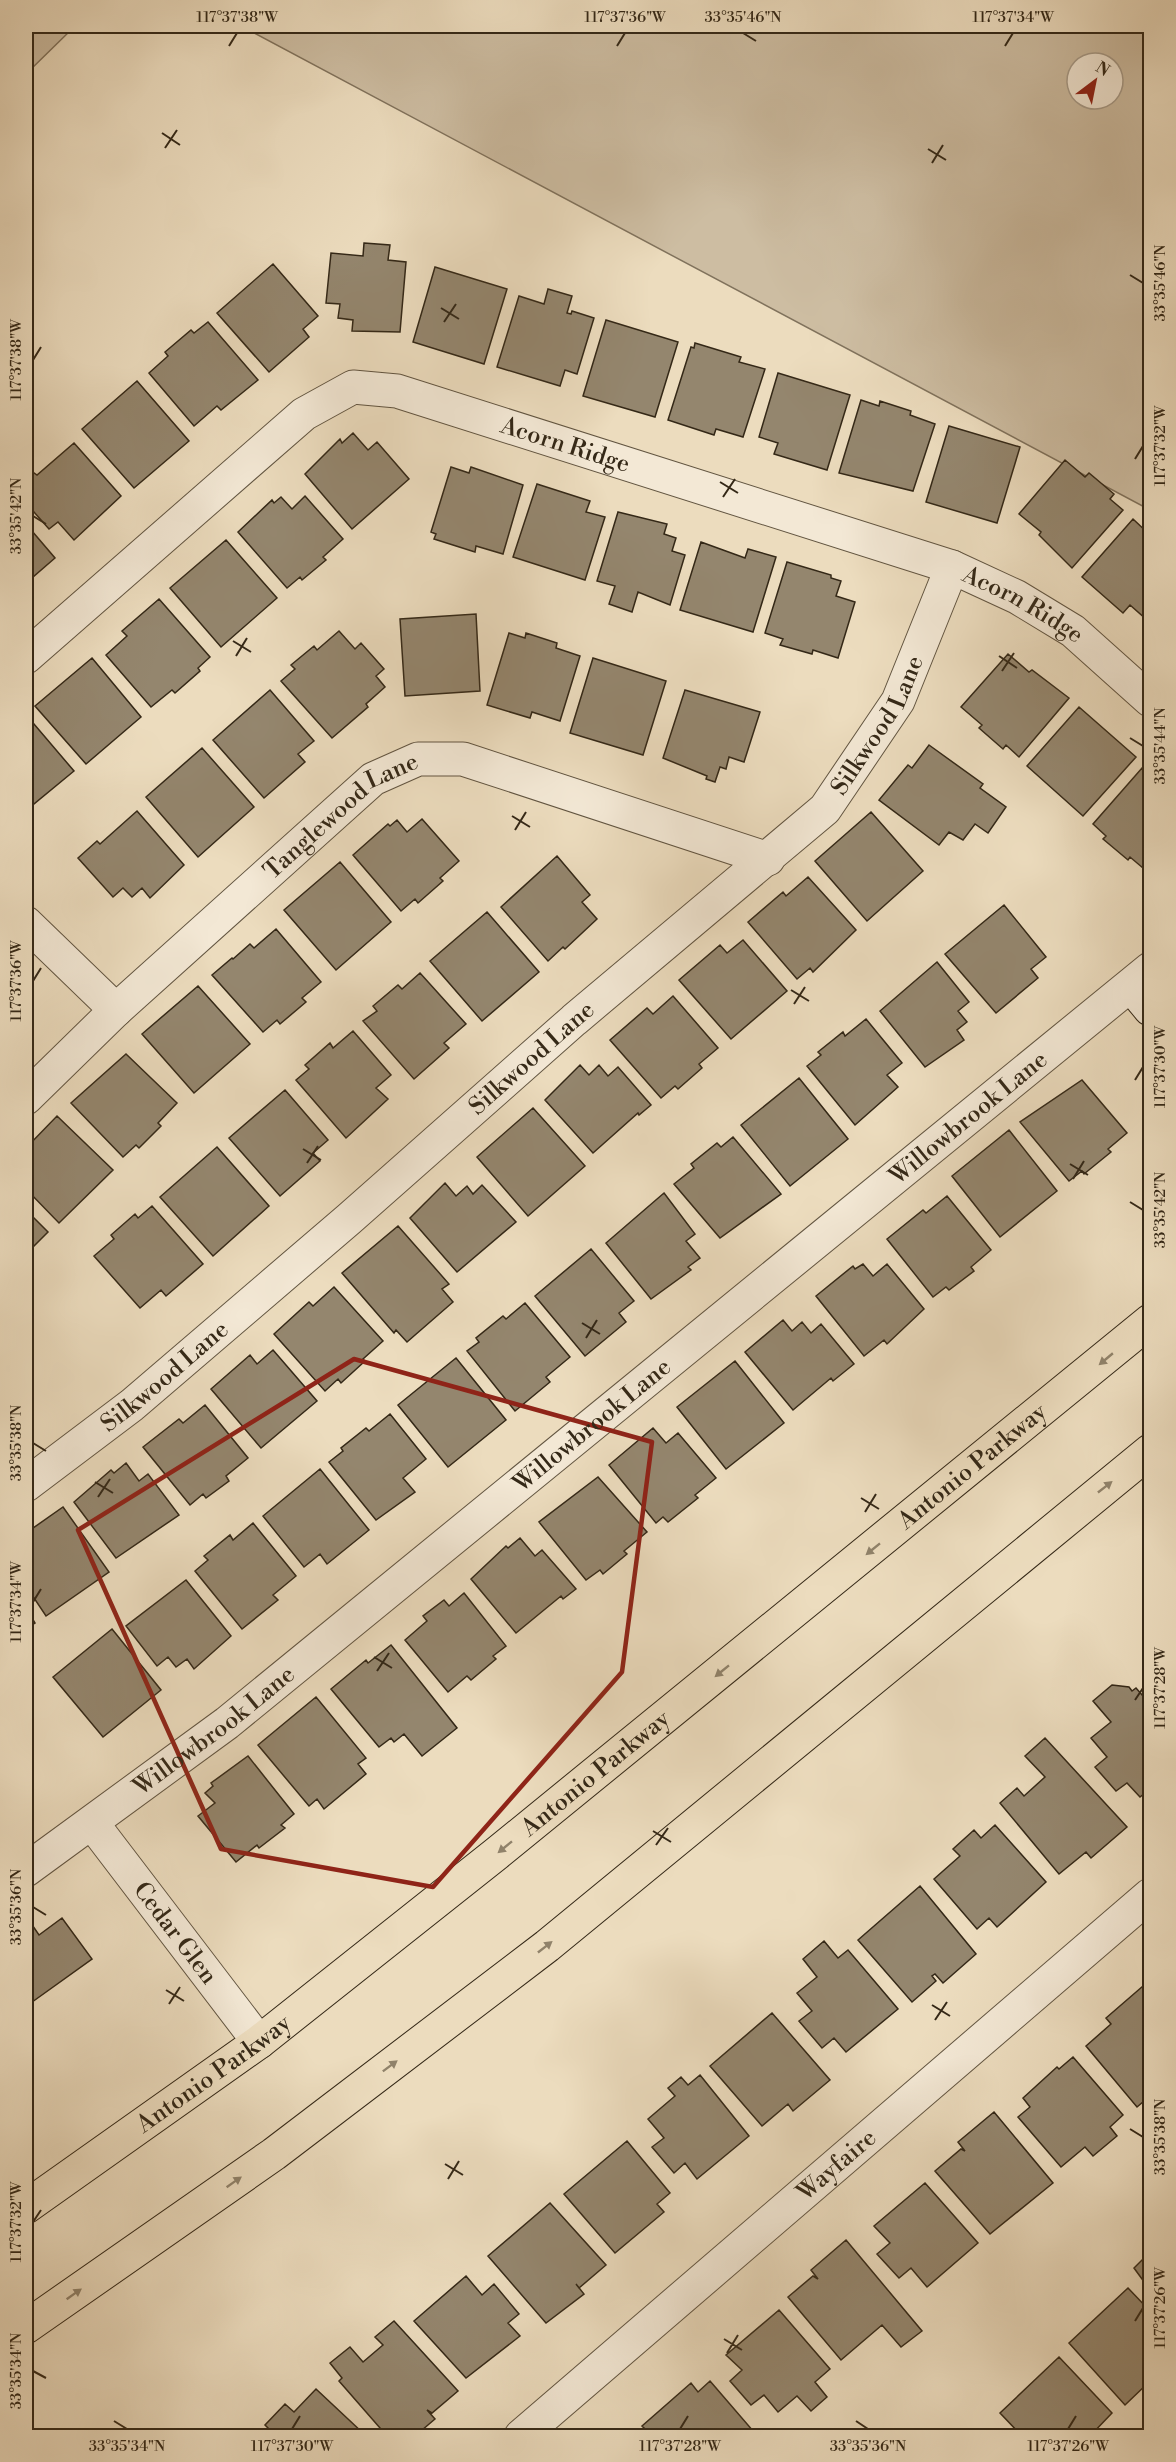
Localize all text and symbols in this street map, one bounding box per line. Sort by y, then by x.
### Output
text: 117°37'38"W [196,8,278,27]
text: 117°37'36"W [584,8,666,27]
text: 33°35'46"N [704,8,782,27]
text: 117°37'34"W [972,8,1054,27]
north arrow [1065,51,1125,111]
text: N [1092,57,1113,81]
text: 33°35'46"N [1151,244,1170,322]
text: 117°37'38"W [7,319,26,401]
text: 117°37'32"W [1151,405,1170,486]
street label: Acorn Ridge [496,411,633,480]
text: 33°35'42"N [7,478,26,554]
street label: Acorn Ridge [957,560,1090,650]
street label: Silkwood Lane [825,652,931,801]
text: 33°35'44"N [1151,707,1170,785]
street label: Tanglewood Lane [258,747,423,886]
text: 117°37'36"W [7,940,26,1022]
street label: Silkwood Lane [463,995,601,1122]
text: 117°37'30"W [1151,1025,1170,1108]
street label: Willowbrook Lane [883,1045,1054,1192]
text: 33°35'42"N [1151,1172,1170,1248]
street label: Silkwood Lane [95,1315,235,1439]
street label: Willowbrook Lane [506,1352,678,1500]
one-way arrow [1099,1352,1114,1365]
street label: Antonio Parkway [891,1397,1053,1537]
text: 33°35'38"N [7,1405,26,1481]
one-way arrow [1097,1481,1113,1494]
one-way arrow [866,1542,881,1554]
text: 117°37'34"W [7,1561,26,1643]
text: 117°37'28"W [1151,1647,1170,1729]
street label: Willowbrook Lane [127,1660,301,1803]
one-way arrow [714,1665,730,1678]
street label: Antonio Parkway [514,1704,677,1844]
one-way arrow [498,1840,513,1853]
text: 33°35'36"N [7,1869,26,1945]
street label: Cedar Glen [126,1876,223,1991]
one-way arrow [537,1942,552,1954]
street label: Antonio Parkway [130,2008,298,2141]
one-way arrow [382,2060,398,2072]
text: 33°35'38"N [1151,2099,1170,2175]
street label: Wayfaire [791,2123,883,2208]
one-way arrow [225,2176,241,2188]
text: 117°37'32"W [7,2181,26,2262]
text: 117°37'26"W [1151,2267,1170,2349]
one-way arrow [65,2288,81,2300]
text: 33°35'34"N [7,2333,26,2409]
text: 33°35'34"N [89,2437,165,2456]
text: 117°37'30"W [251,2437,334,2456]
text: 117°37'28"W [639,2437,721,2456]
text: 33°35'36"N [830,2437,906,2456]
text: 117°37'26"W [1027,2437,1109,2456]

